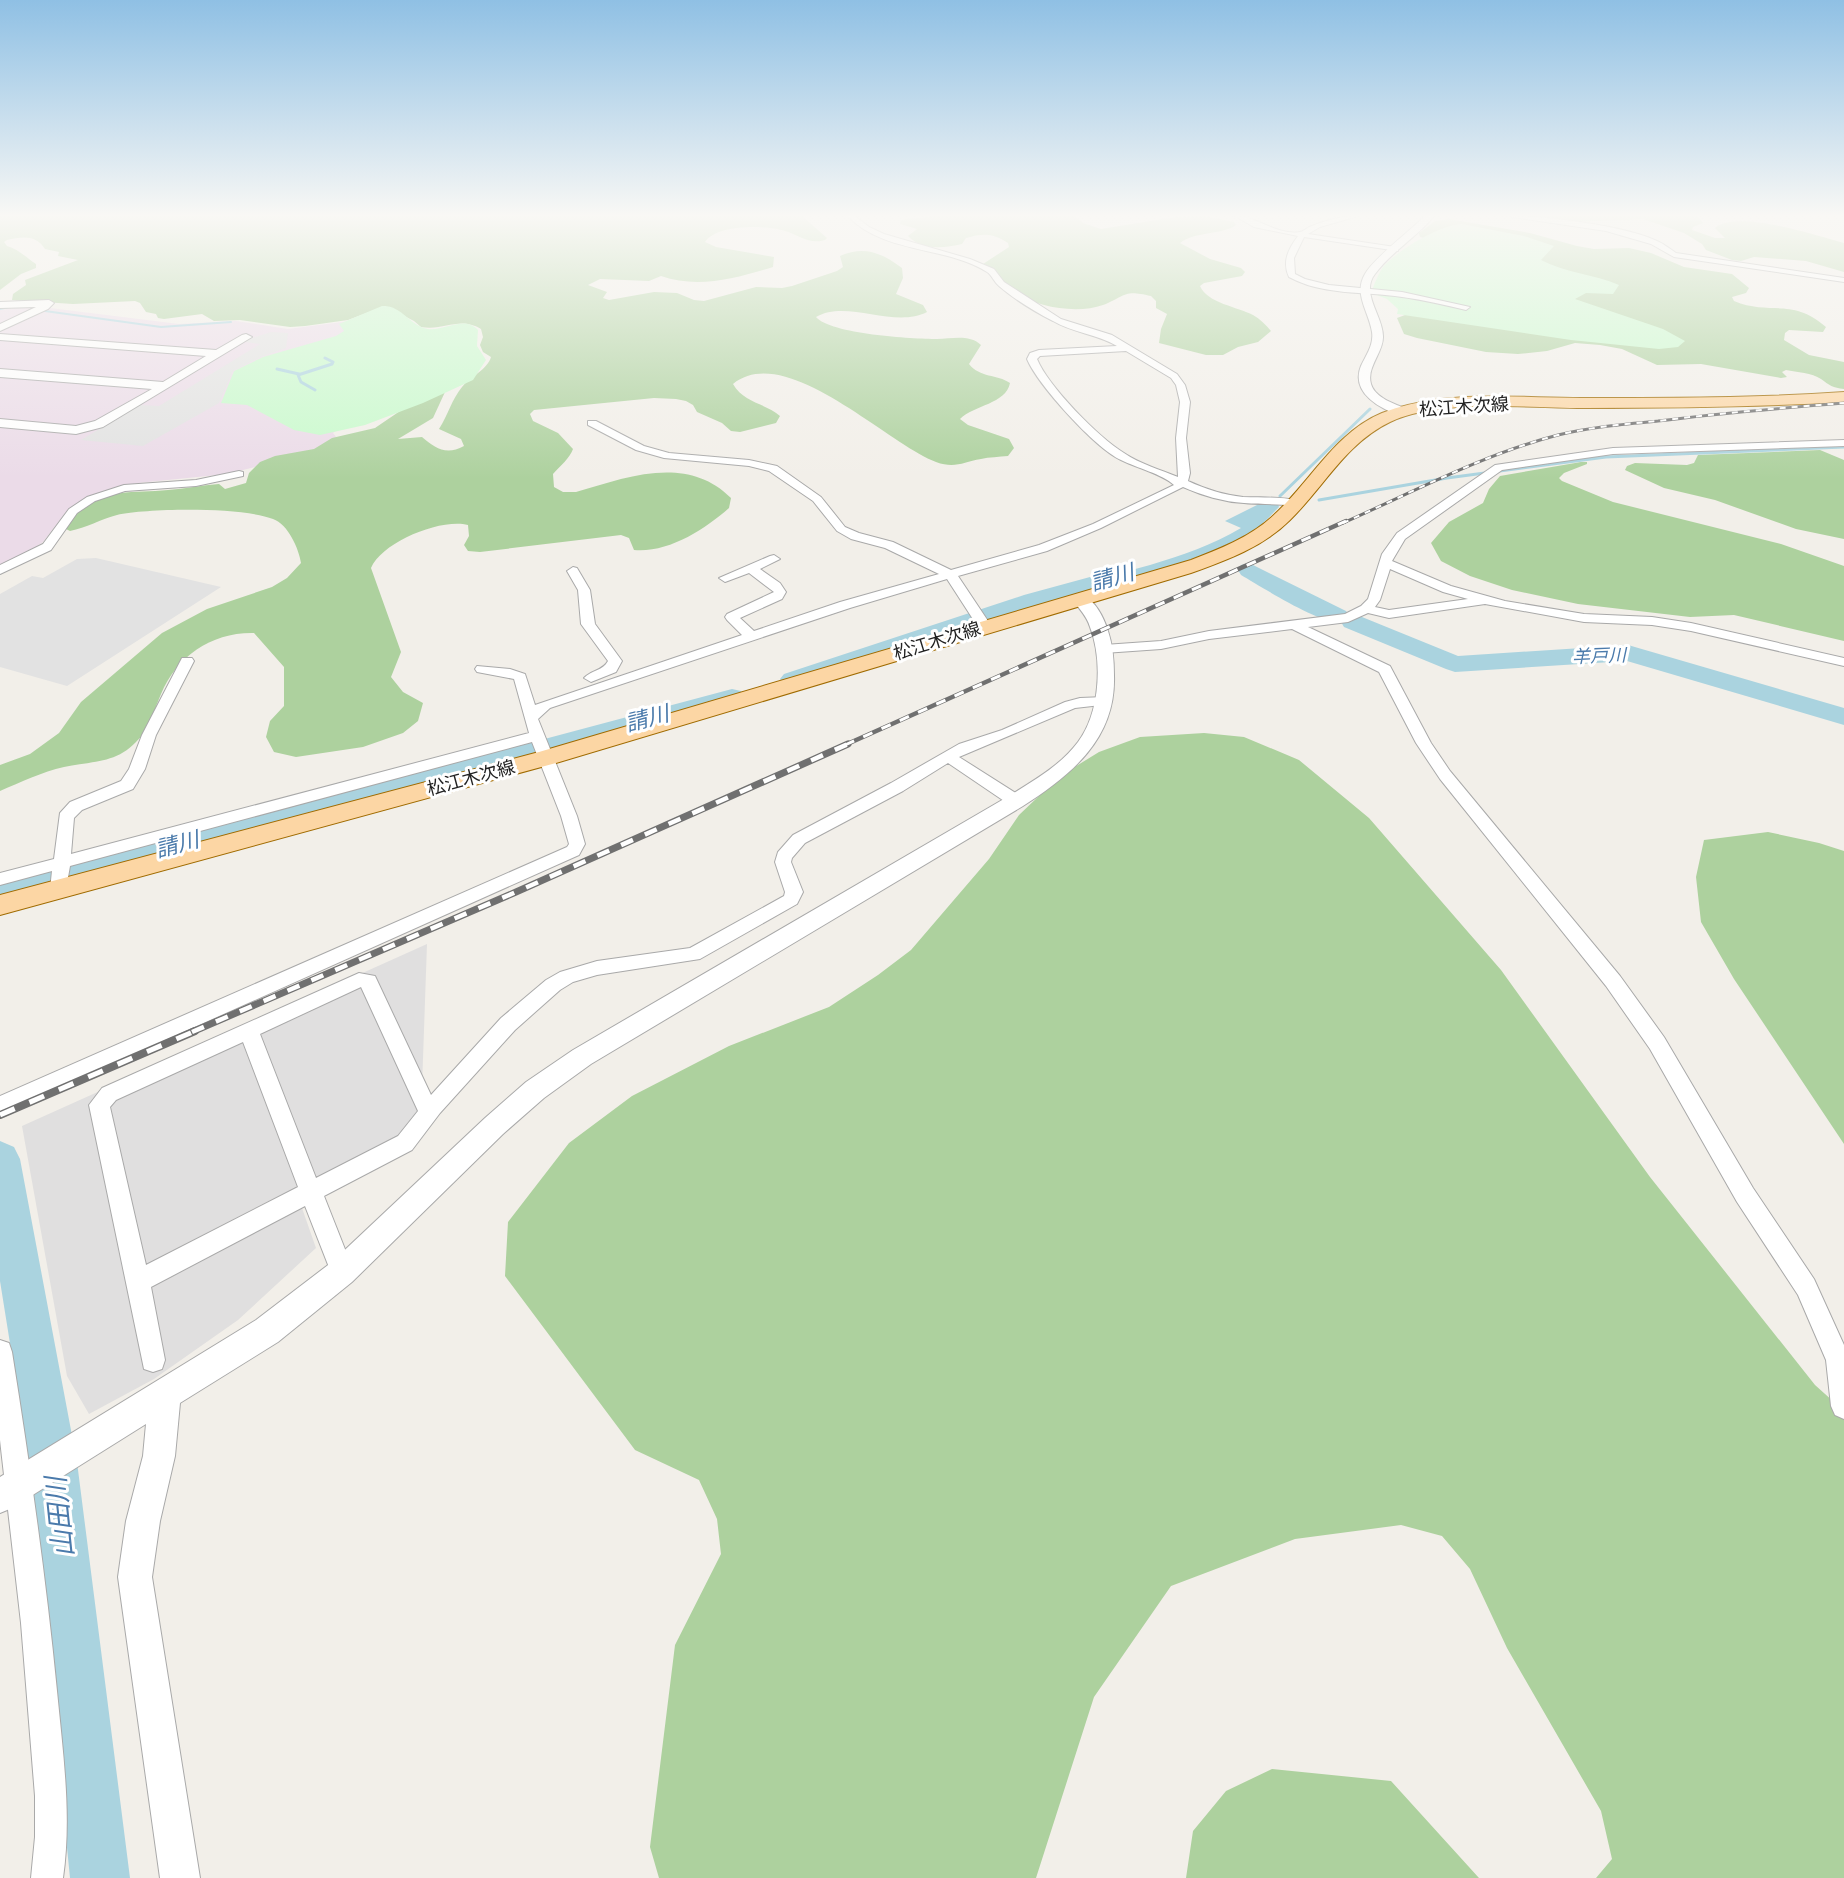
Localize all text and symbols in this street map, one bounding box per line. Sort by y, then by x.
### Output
street label: 松江木次線 [1418,392,1510,421]
water label: 請川 [1087,557,1139,597]
street label: 松江木次線 [890,616,983,665]
water label: 羊戸川 [1572,643,1628,668]
water label: 請川 [622,698,674,737]
street label: 松江木次線 [424,755,517,800]
water label: 請川 [152,824,204,863]
water label: 山田川 [38,1472,80,1559]

